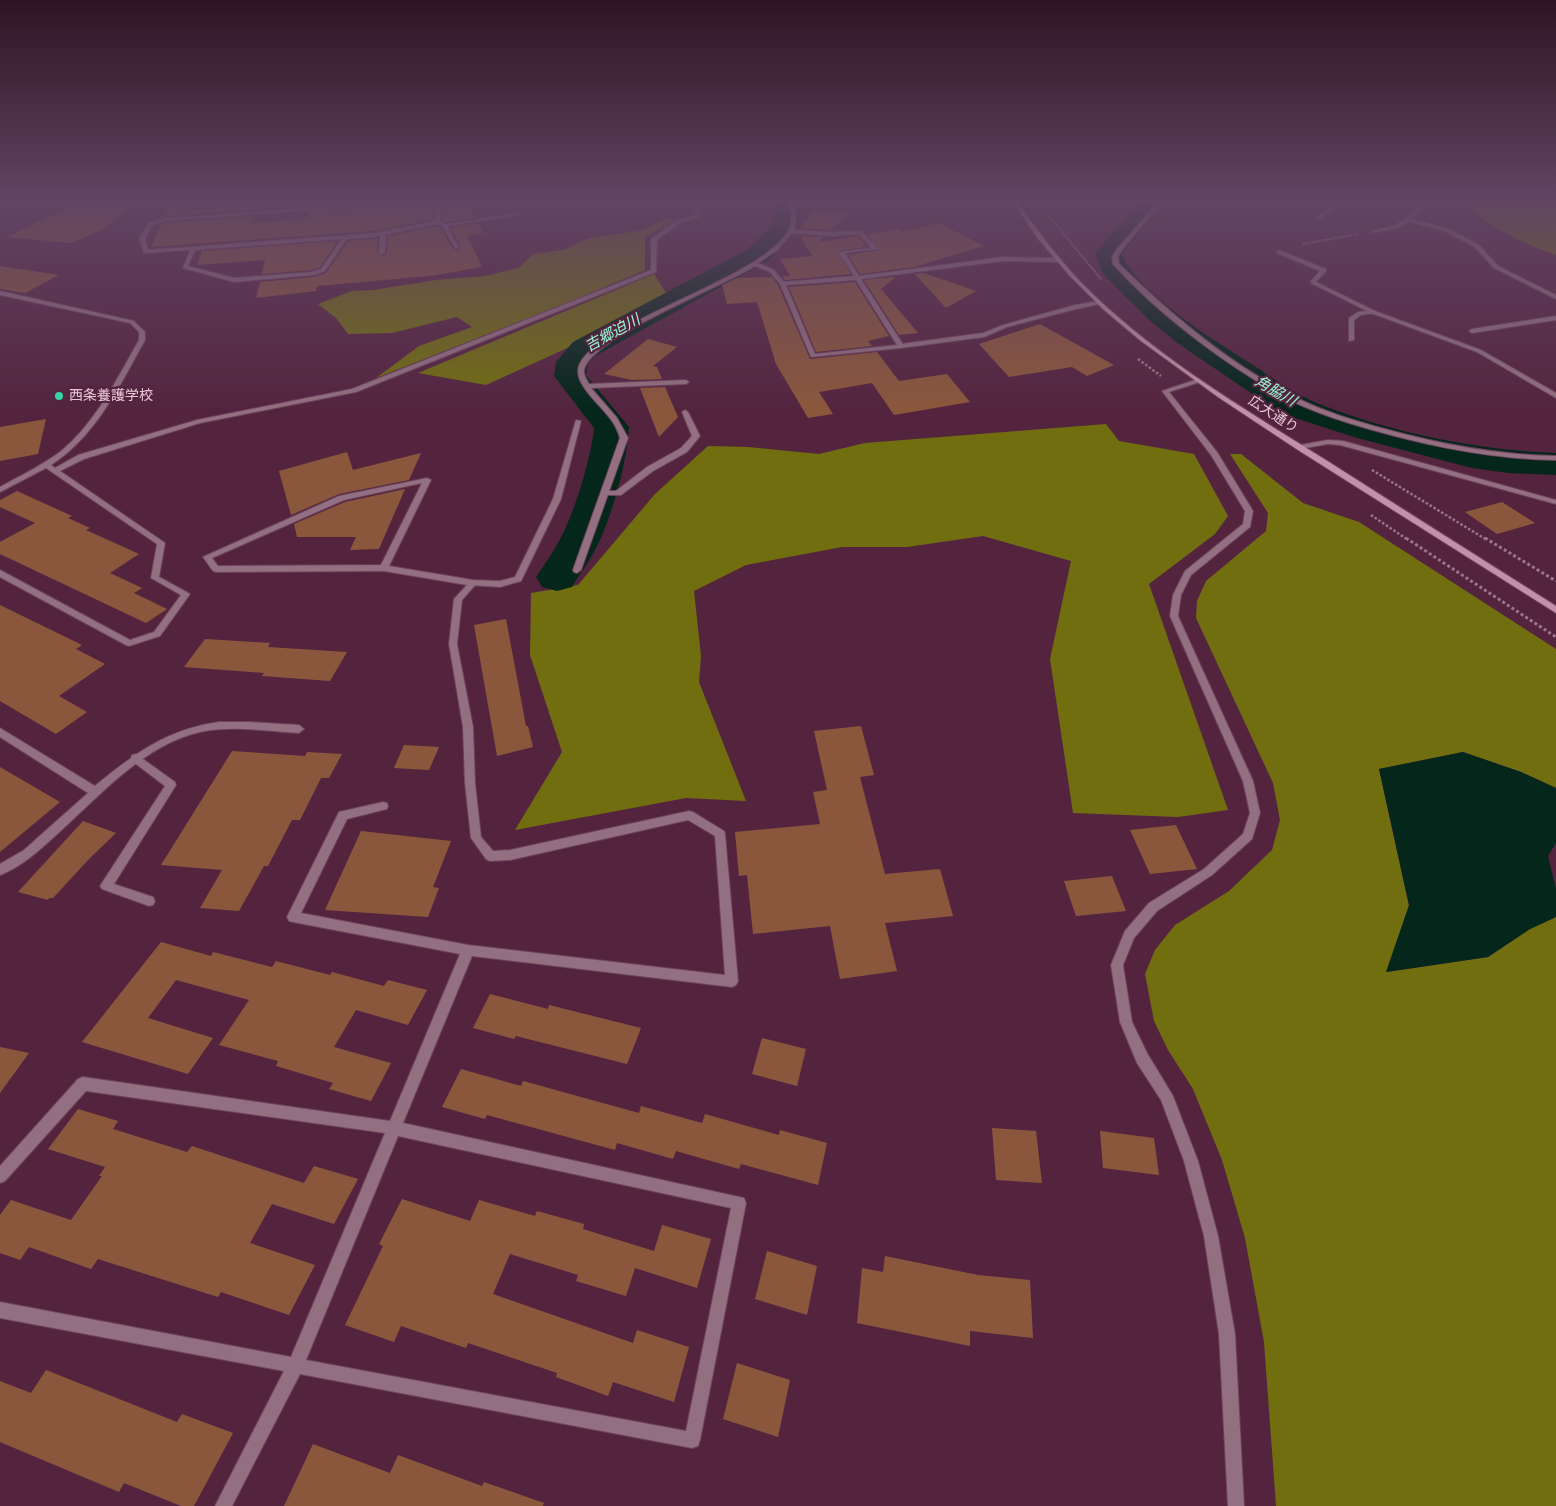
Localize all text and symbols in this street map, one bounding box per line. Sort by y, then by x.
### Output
water label: 吉郷迫川 [582,312,644,356]
water label: 角脇川 [1251,373,1299,411]
place label: 西条養護学校 [69,388,153,404]
marker: 西条養護学校 [53,390,65,402]
street label: 広大通り [1245,393,1301,437]

